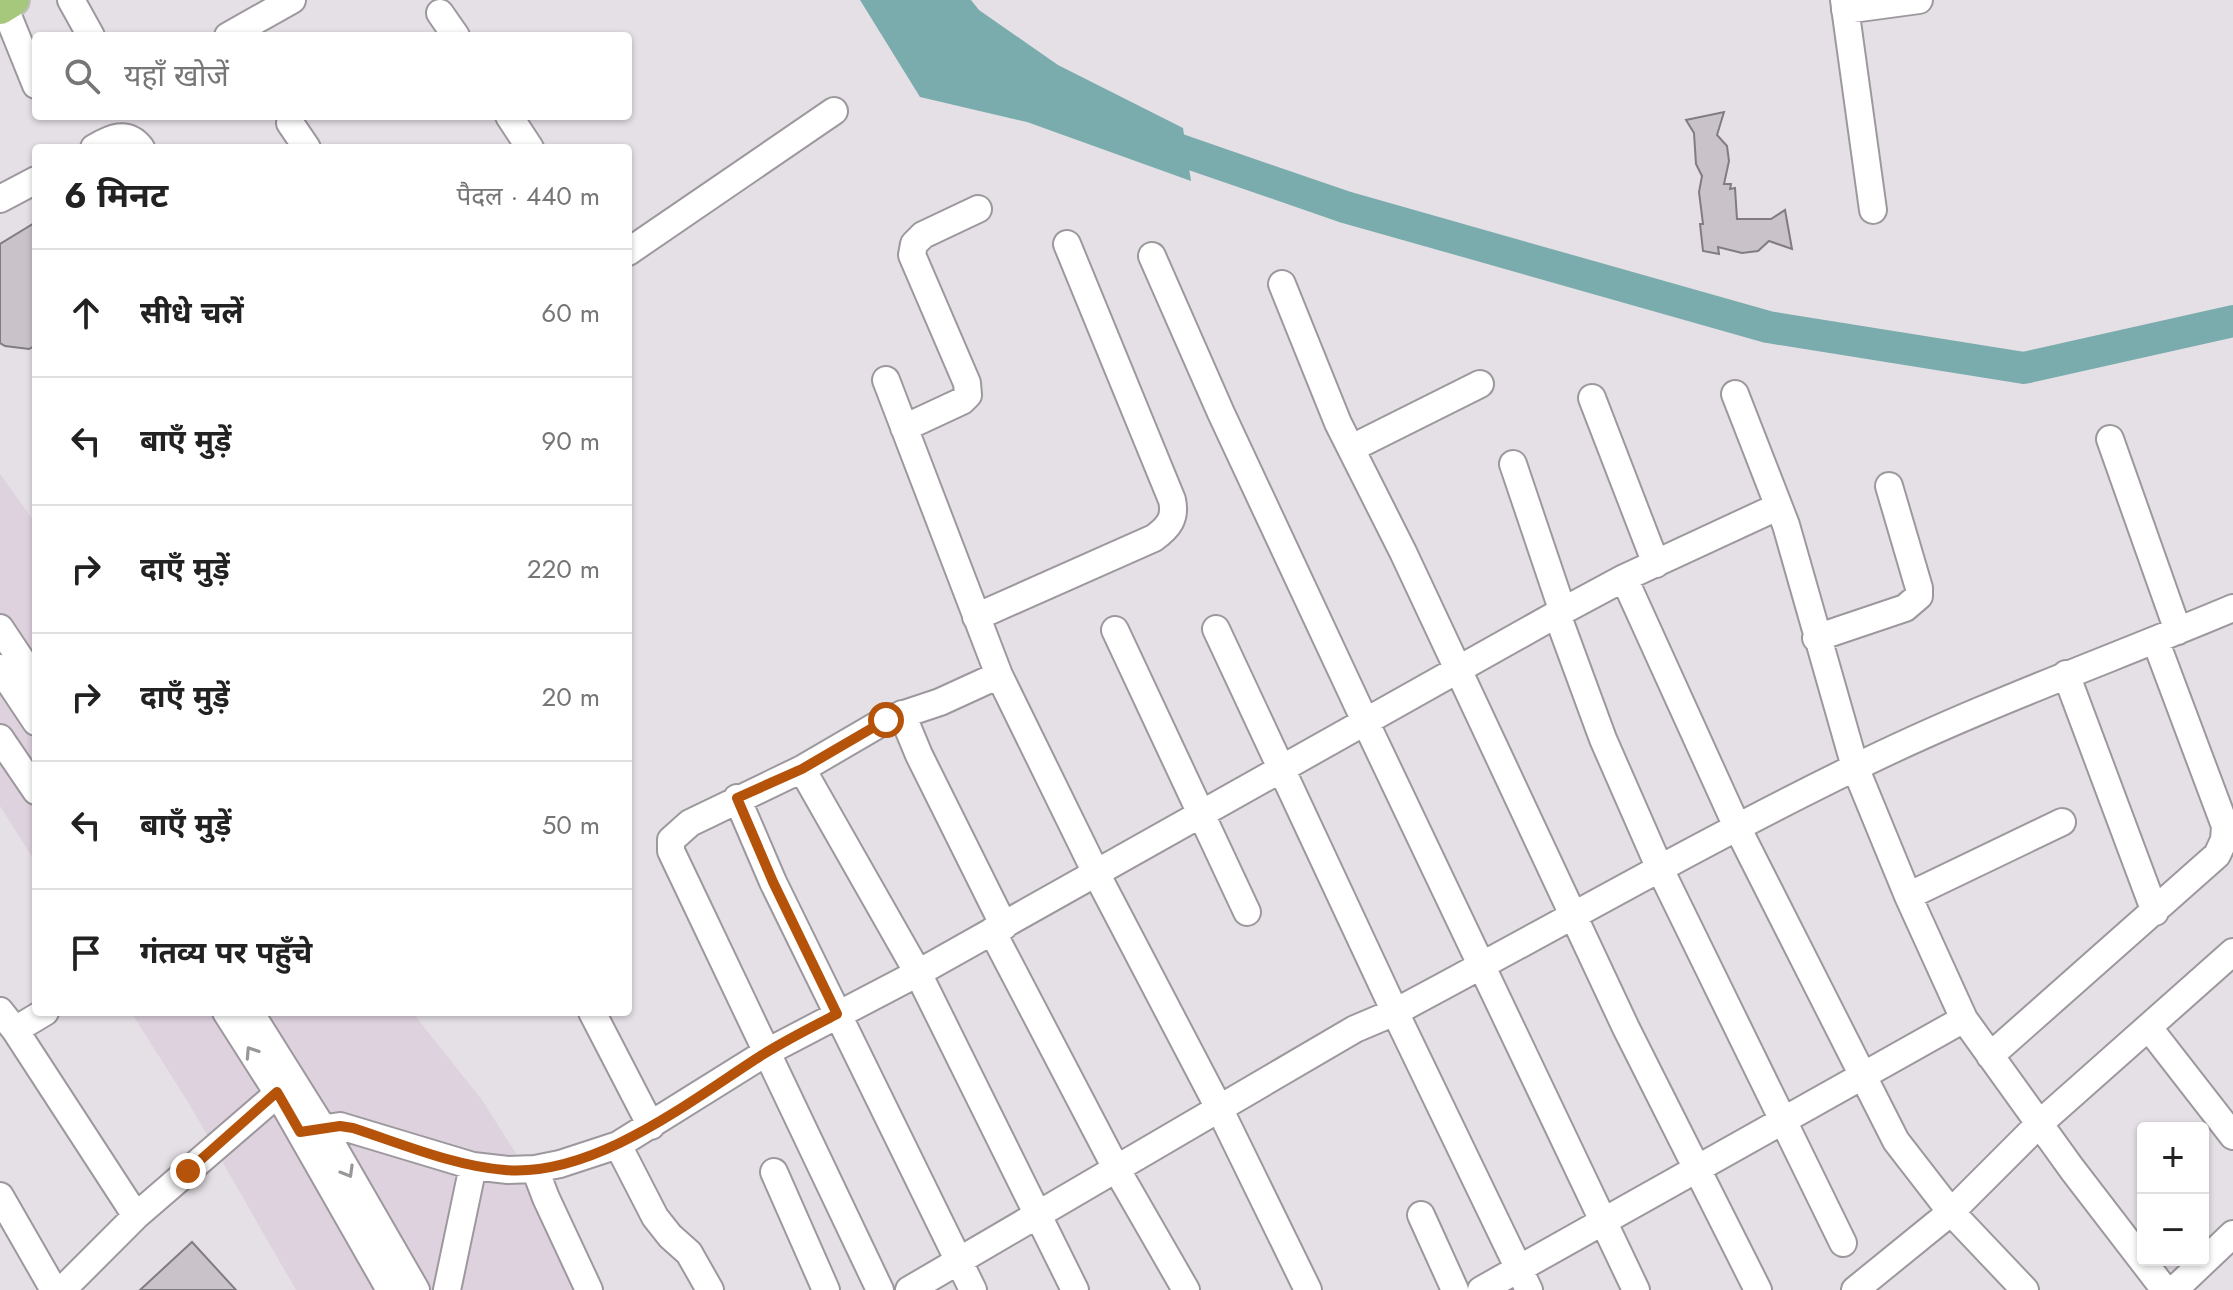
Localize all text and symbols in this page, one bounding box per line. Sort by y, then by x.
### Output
search box [32,32,632,120]
icon: search [60,54,104,98]
text: यहाँ खोजें [124,54,229,97]
text: 6 मिनट [64,171,168,220]
text: पैदल · 440 m [456,177,600,215]
icon: ahead [64,291,108,335]
text: सीधे चलें [140,291,244,334]
text: 60 m [541,294,600,332]
icon: left [64,419,108,463]
text: बाएँ मुड़ें [140,419,231,462]
text: 90 m [541,422,600,460]
icon: right [64,547,108,591]
text: दाएँ मुड़ें [140,547,230,590]
text: 220 m [527,550,600,588]
icon: right [64,675,108,719]
text: दाएँ मुड़ें [140,675,230,718]
text: 20 m [542,678,600,716]
route start [868,702,904,738]
icon: left [64,803,108,847]
text: बाएँ मुड़ें [140,803,231,846]
text: 50 m [542,806,600,844]
icon: arrive [64,931,108,975]
text: गंतव्य पर पहुँचे [140,931,312,974]
one-way arrow [246,1046,261,1061]
map controls [2137,1122,2209,1266]
button: + [2137,1122,2209,1194]
route end [170,1153,206,1189]
one-way arrow [338,1163,354,1178]
button: − [2137,1194,2209,1266]

